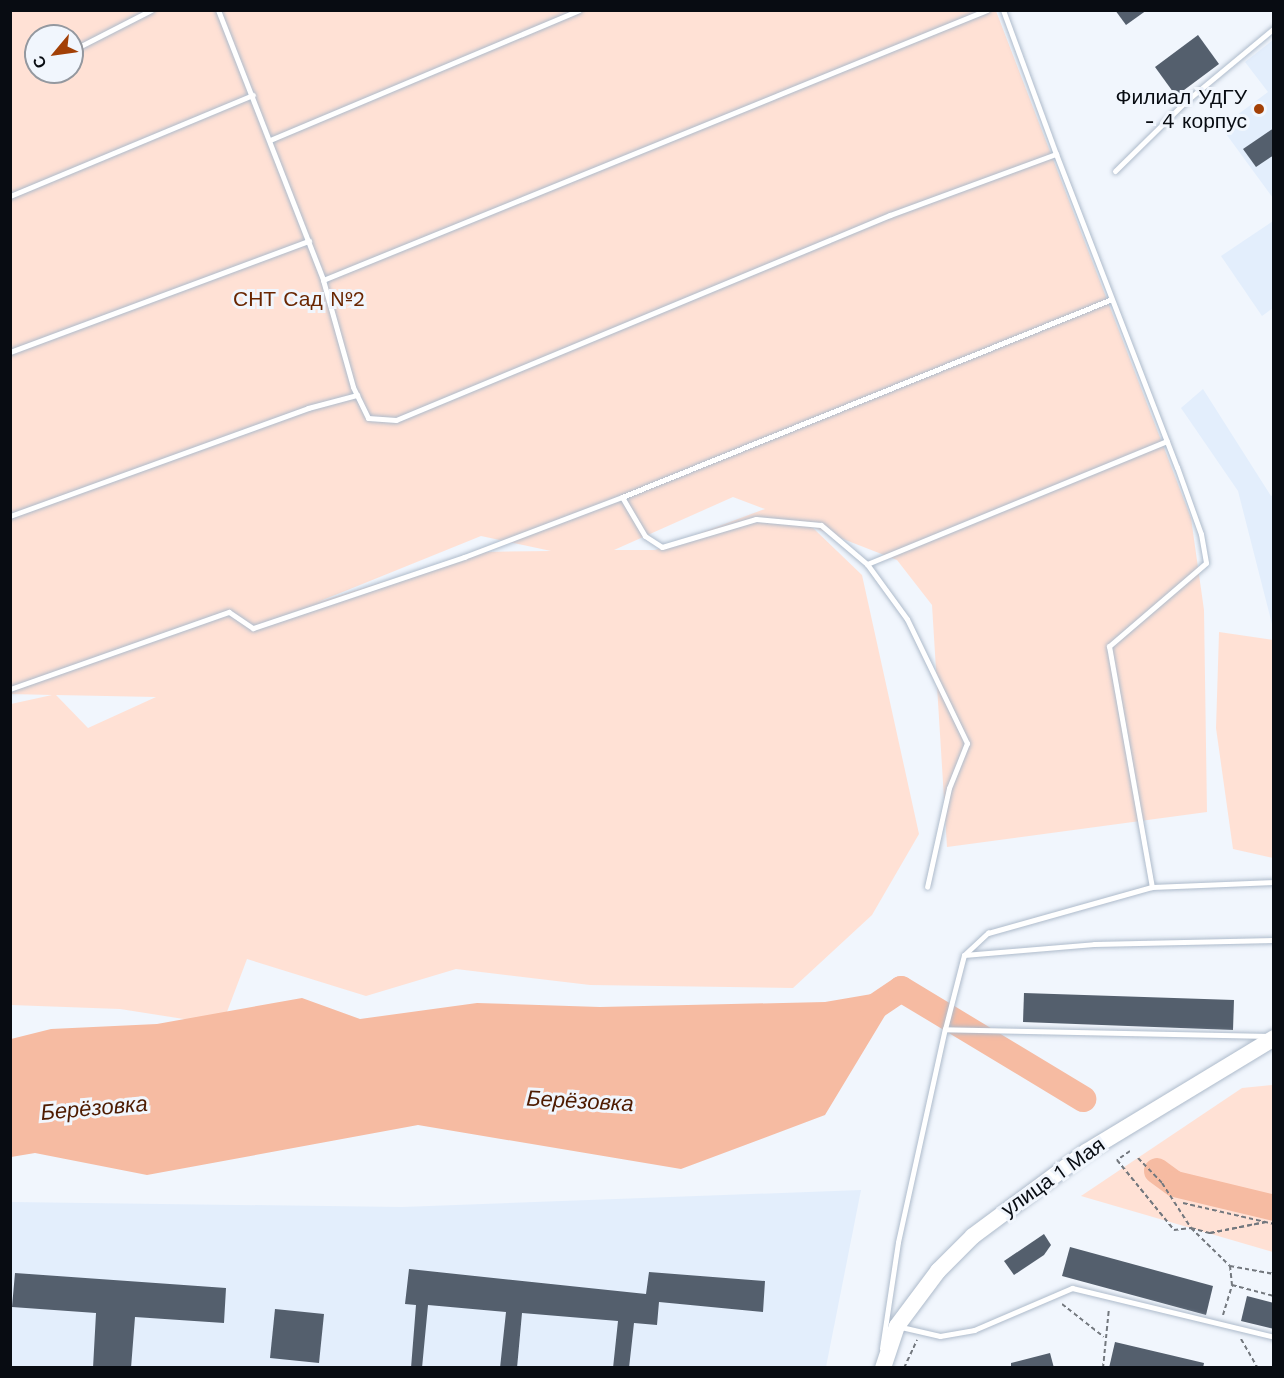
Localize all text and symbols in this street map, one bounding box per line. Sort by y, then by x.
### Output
north arrow [24,24,84,84]
text: С [28,52,51,72]
place label: Филиал УдГУ - 4 корпус [1116,84,1247,134]
marker: Филиал УдГУ - 4 корпус [1252,102,1266,116]
park label: СНТ Сад №2 [233,286,365,312]
water label: Берёзовка [526,1085,634,1117]
water label: Берёзовка [39,1090,149,1126]
street label: улица 1 Мая [996,1132,1110,1222]

